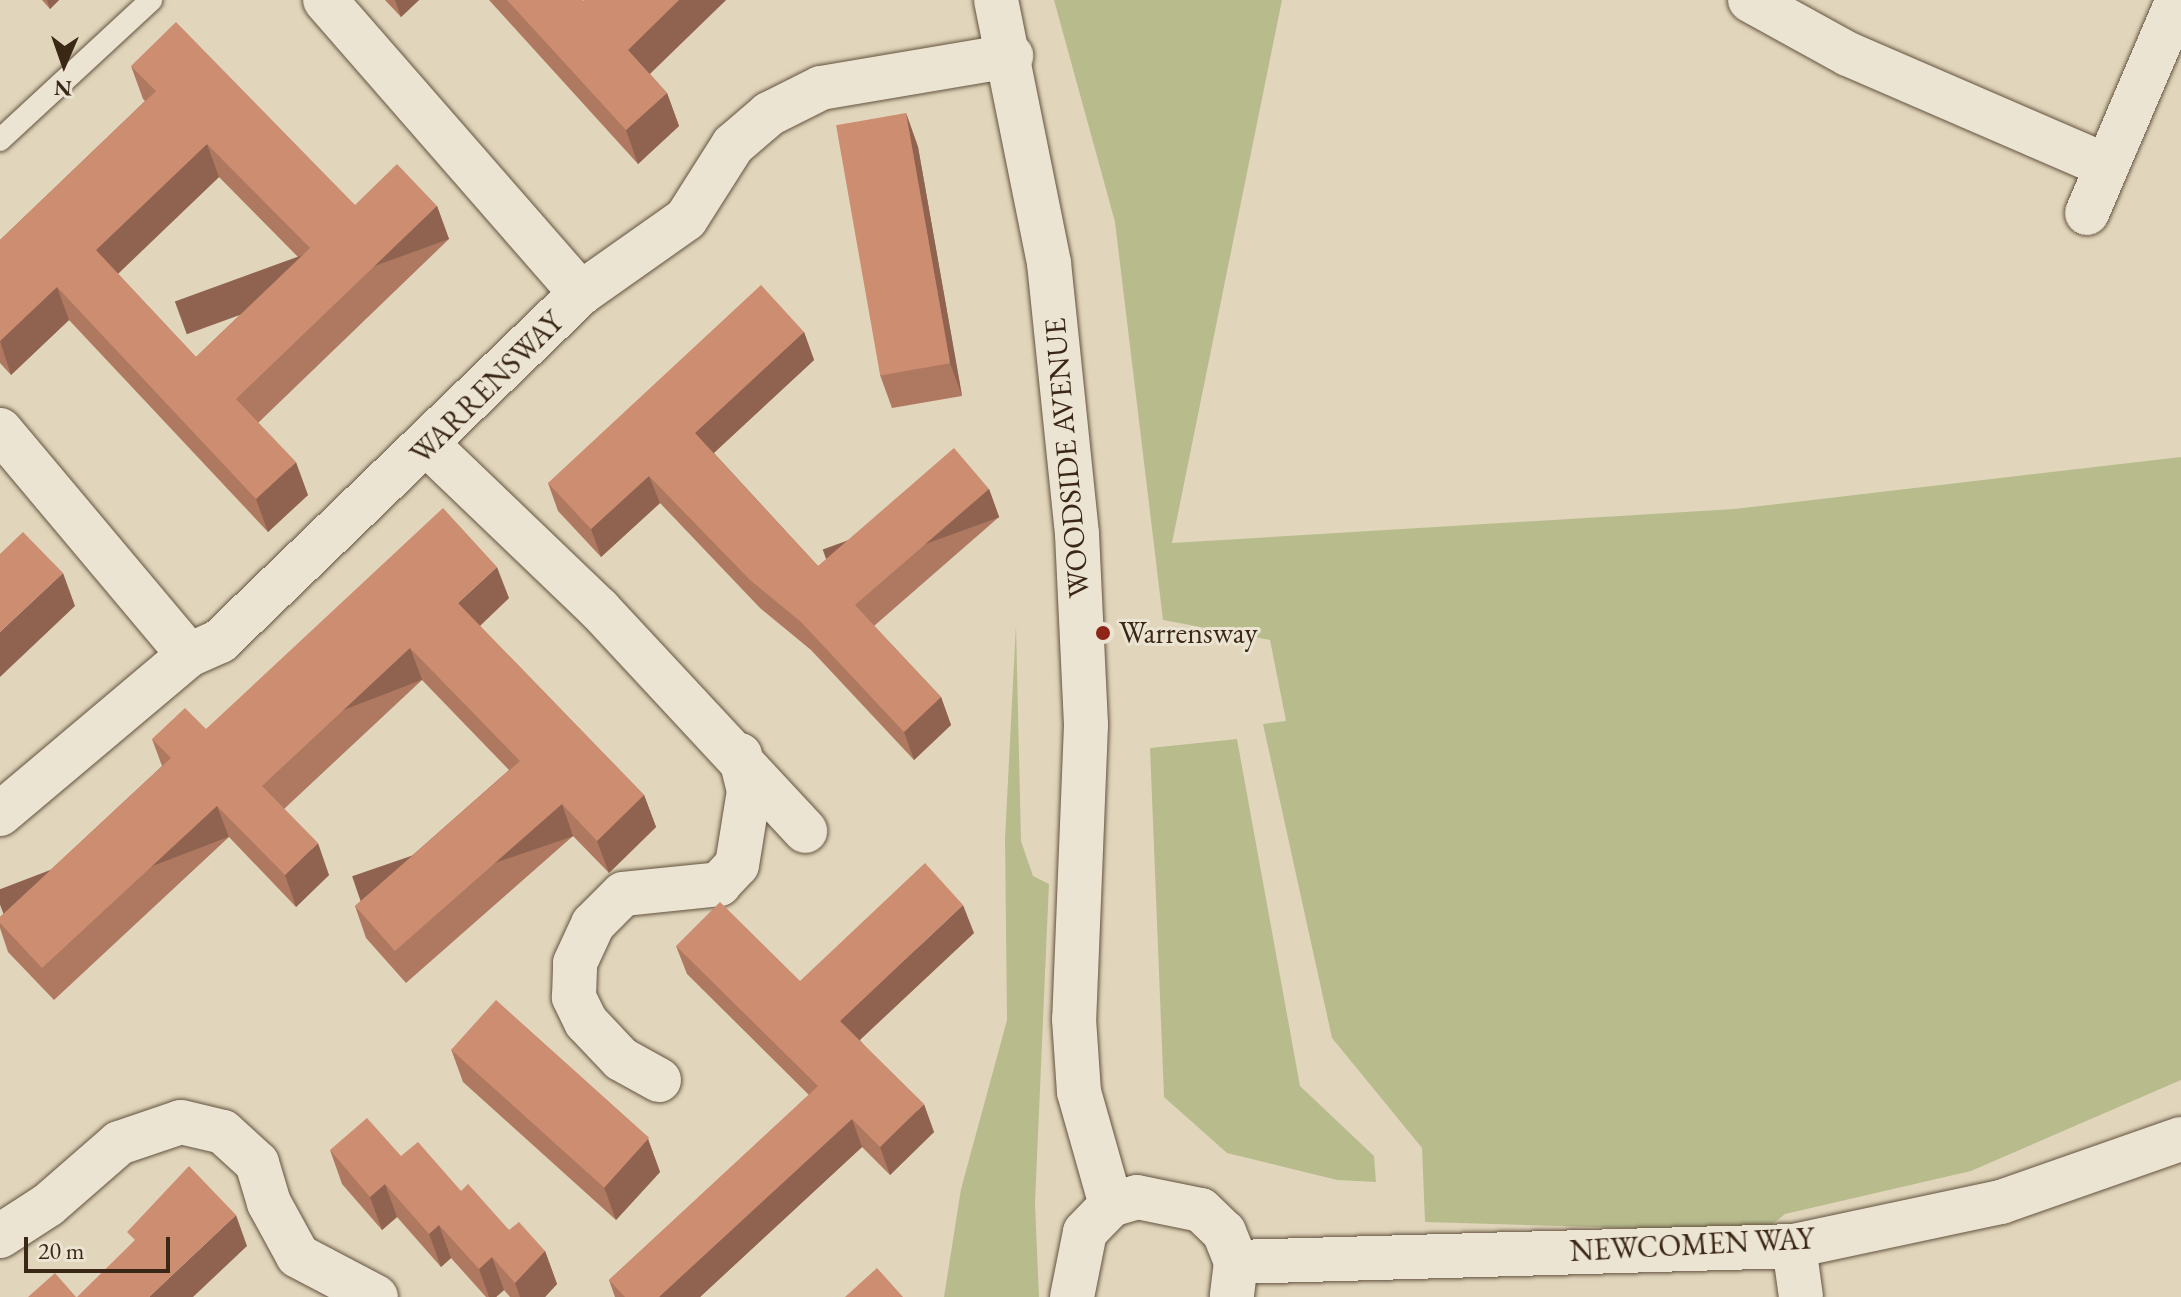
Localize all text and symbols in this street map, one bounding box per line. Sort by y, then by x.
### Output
north arrow [24,24,104,104]
text: N [54,74,73,103]
street label: WARRENSWAY [403,304,571,472]
street label: WOODSIDE AVENUE [1037,316,1097,600]
place label: Warrensway [1119,615,1258,651]
marker: Warrensway [1094,624,1112,642]
scale bar [28,1221,174,1271]
street label: NEWCOMEN WAY [1569,1221,1815,1269]
text: 20 m [38,1235,85,1266]

